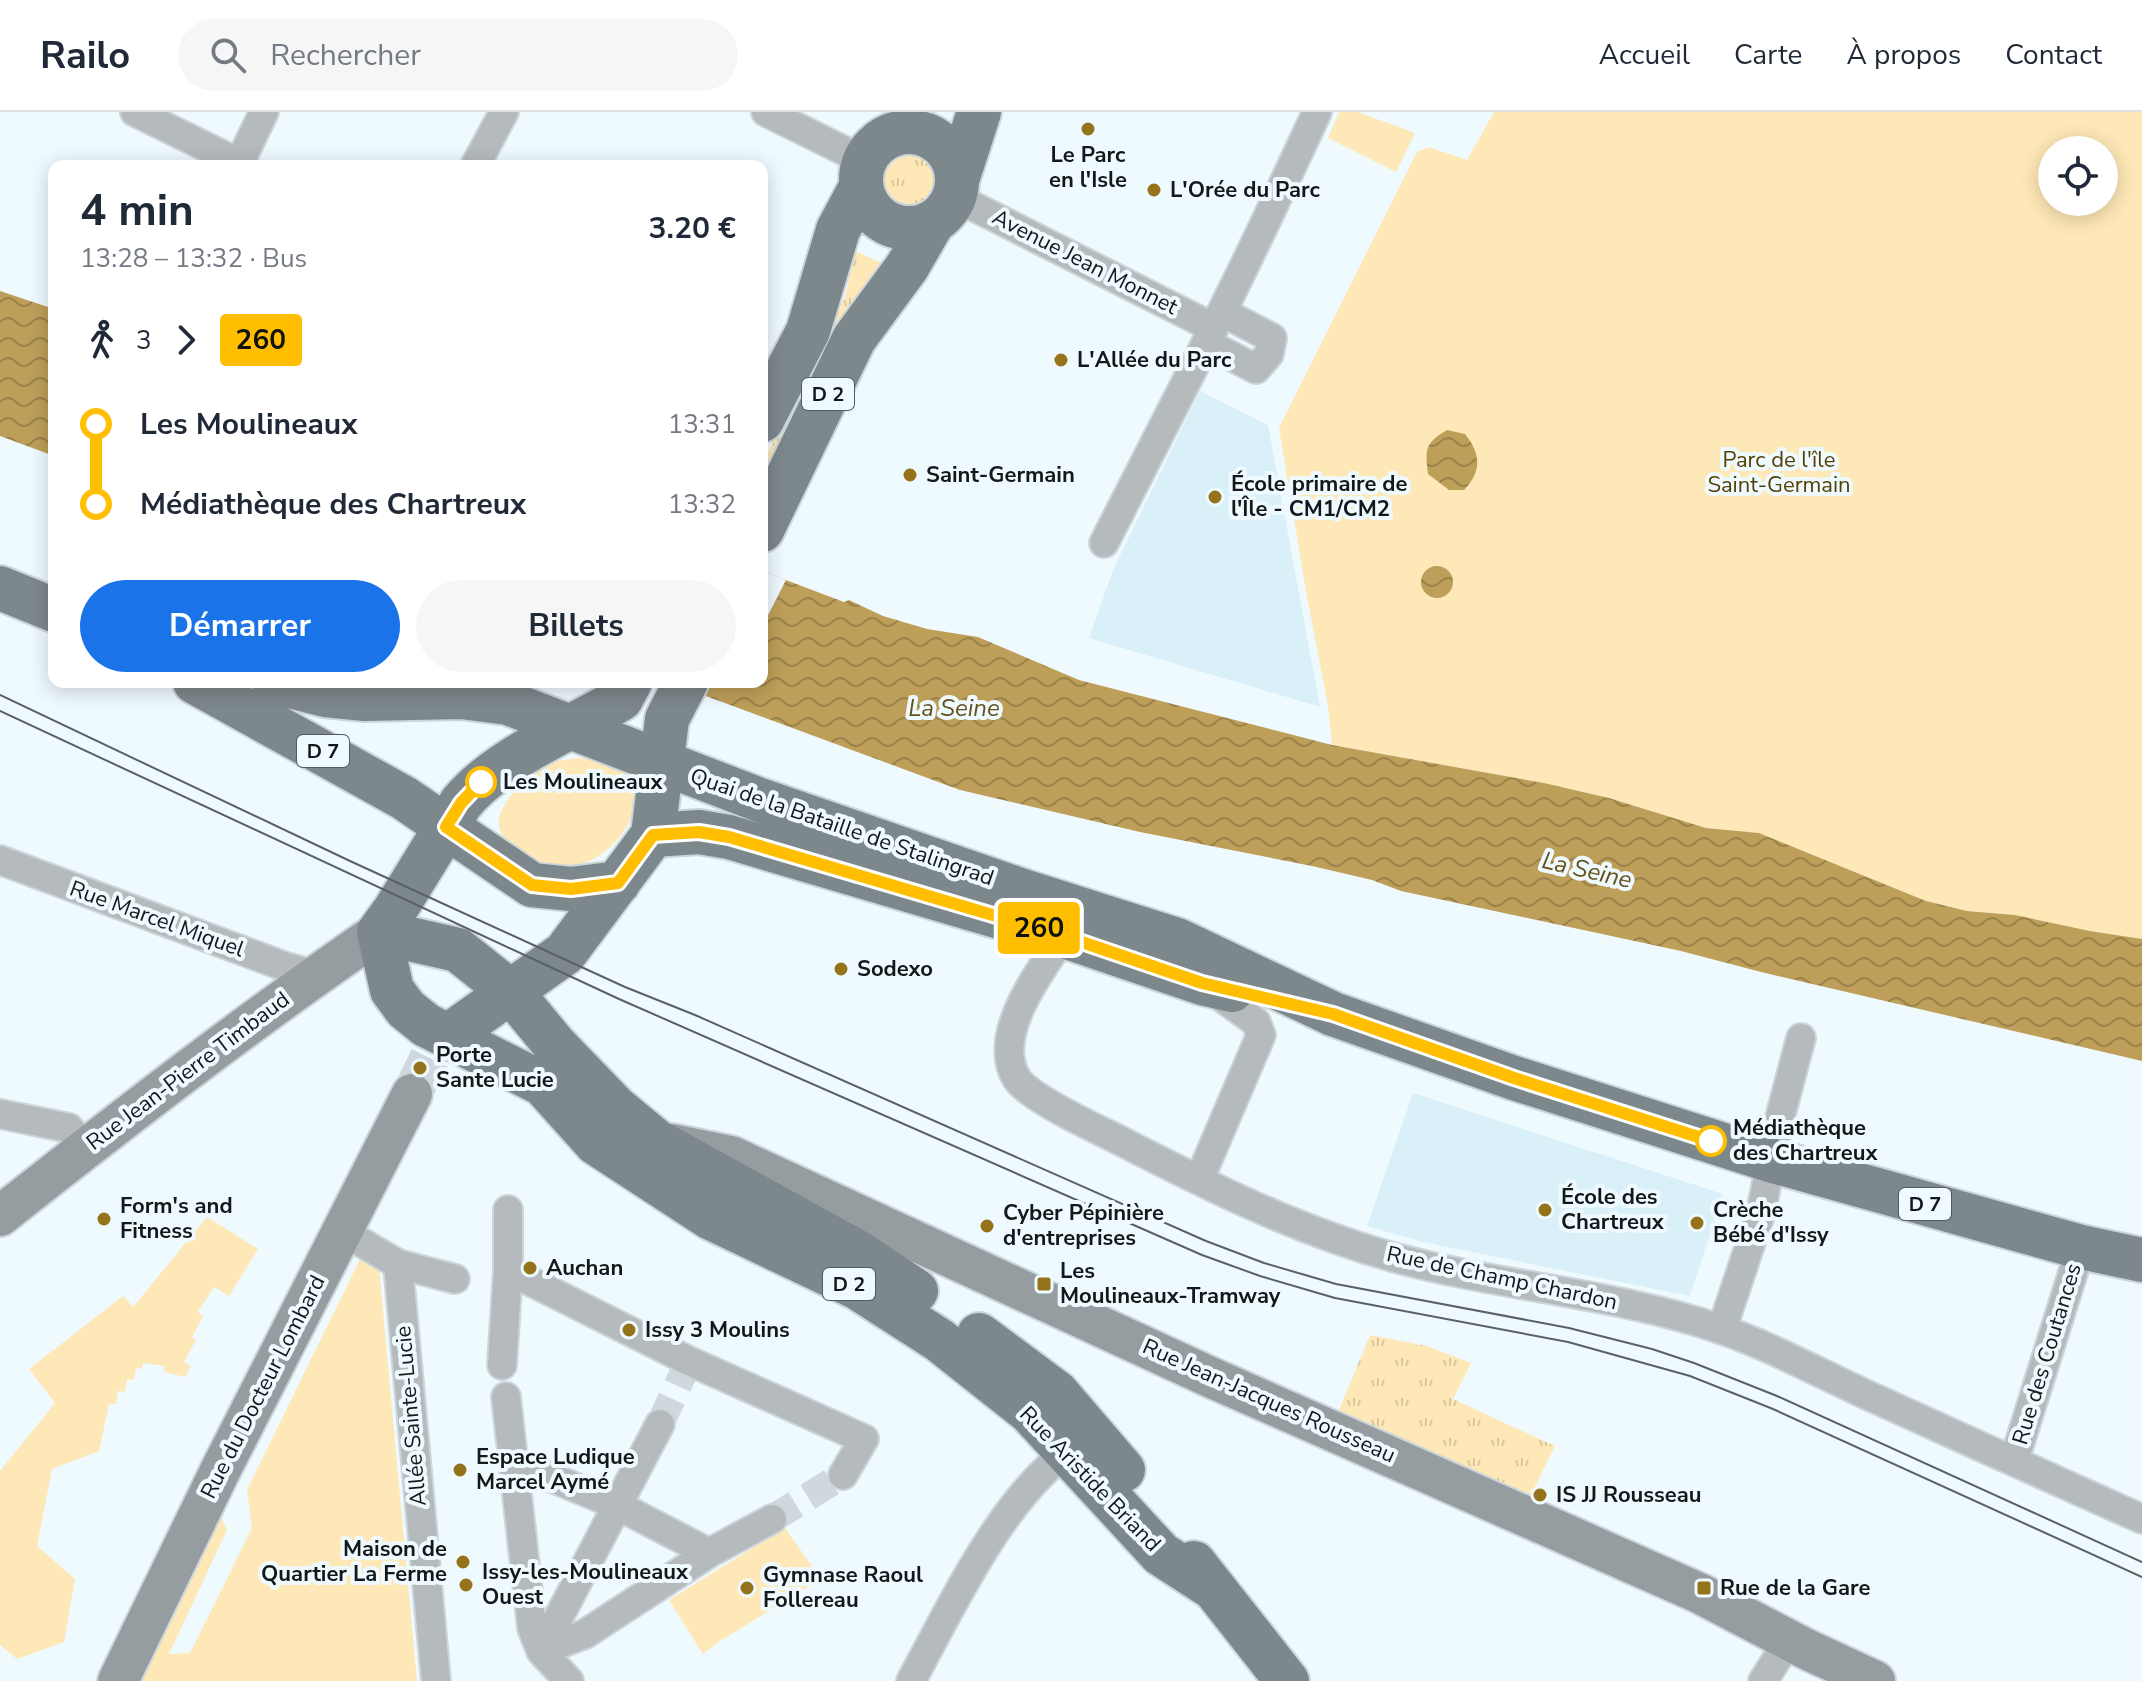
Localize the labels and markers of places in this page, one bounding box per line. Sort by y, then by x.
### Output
marker: Le Parc en l'Isle [1079,120,1097,138]
place label: Le Parc en l'Isle [1049,140,1127,195]
place label: L'Orée du Parc [1170,175,1320,205]
marker: L'Orée du Parc [1145,181,1163,199]
place label: L'Allée du Parc [1077,345,1232,375]
marker: L'Allée du Parc [1052,351,1070,369]
place label: Saint-Germain [926,460,1075,490]
marker: Saint-Germain [901,466,919,484]
place label: École primaire de l'Île - CM1/CM2 [1231,469,1408,524]
marker: École primaire de l'Île - CM1/CM2 [1206,488,1224,506]
marker: Les Moulineaux [466,767,496,797]
place label: Les Moulineaux [503,767,664,797]
place label: Sodexo [857,954,933,984]
marker: Sodexo [832,960,850,978]
place label: Porte Sante Lucie [436,1040,554,1095]
marker: Porte Sante Lucie [411,1059,429,1077]
place label: Médiathèque des Chartreux [1733,1113,1878,1168]
marker: Médiathèque des Chartreux [1696,1126,1726,1156]
place label: École des Chartreux [1561,1182,1665,1237]
place label: Form's and Fitness [120,1191,233,1246]
place label: Crèche Bébé d'Issy [1713,1195,1829,1250]
place label: Cyber Pépinière d'entreprises [1003,1198,1164,1253]
marker: École des Chartreux [1536,1201,1554,1219]
marker: Form's and Fitness [95,1210,113,1228]
marker: Crèche Bébé d'Issy [1688,1214,1706,1232]
marker: Cyber Pépinière d'entreprises [978,1217,996,1235]
place label: Auchan [546,1253,623,1283]
place label: Les Moulineaux-Tramway [1060,1256,1281,1311]
marker: Auchan [521,1259,539,1277]
marker: Les Moulineaux-Tramway [1035,1275,1053,1293]
place label: Issy 3 Moulins [645,1315,790,1345]
marker: Issy 3 Moulins [620,1321,638,1339]
place label: Espace Ludique Marcel Aymé [476,1442,635,1497]
marker: Espace Ludique Marcel Aymé [451,1461,469,1479]
place label: IS JJ Rousseau [1556,1480,1702,1510]
marker: IS JJ Rousseau [1531,1486,1549,1504]
place label: Maison de Quartier La Ferme [261,1534,447,1589]
marker: Maison de Quartier La Ferme [454,1553,472,1571]
place label: Issy-les-Moulineaux Ouest [482,1557,689,1612]
place label: Gymnase Raoul Follereau [763,1560,923,1615]
place label: Rue de la Gare [1720,1573,1870,1603]
marker: Issy-les-Moulineaux Ouest [457,1576,475,1594]
marker: Gymnase Raoul Follereau [738,1579,756,1597]
marker: Rue de la Gare [1695,1579,1713,1597]

